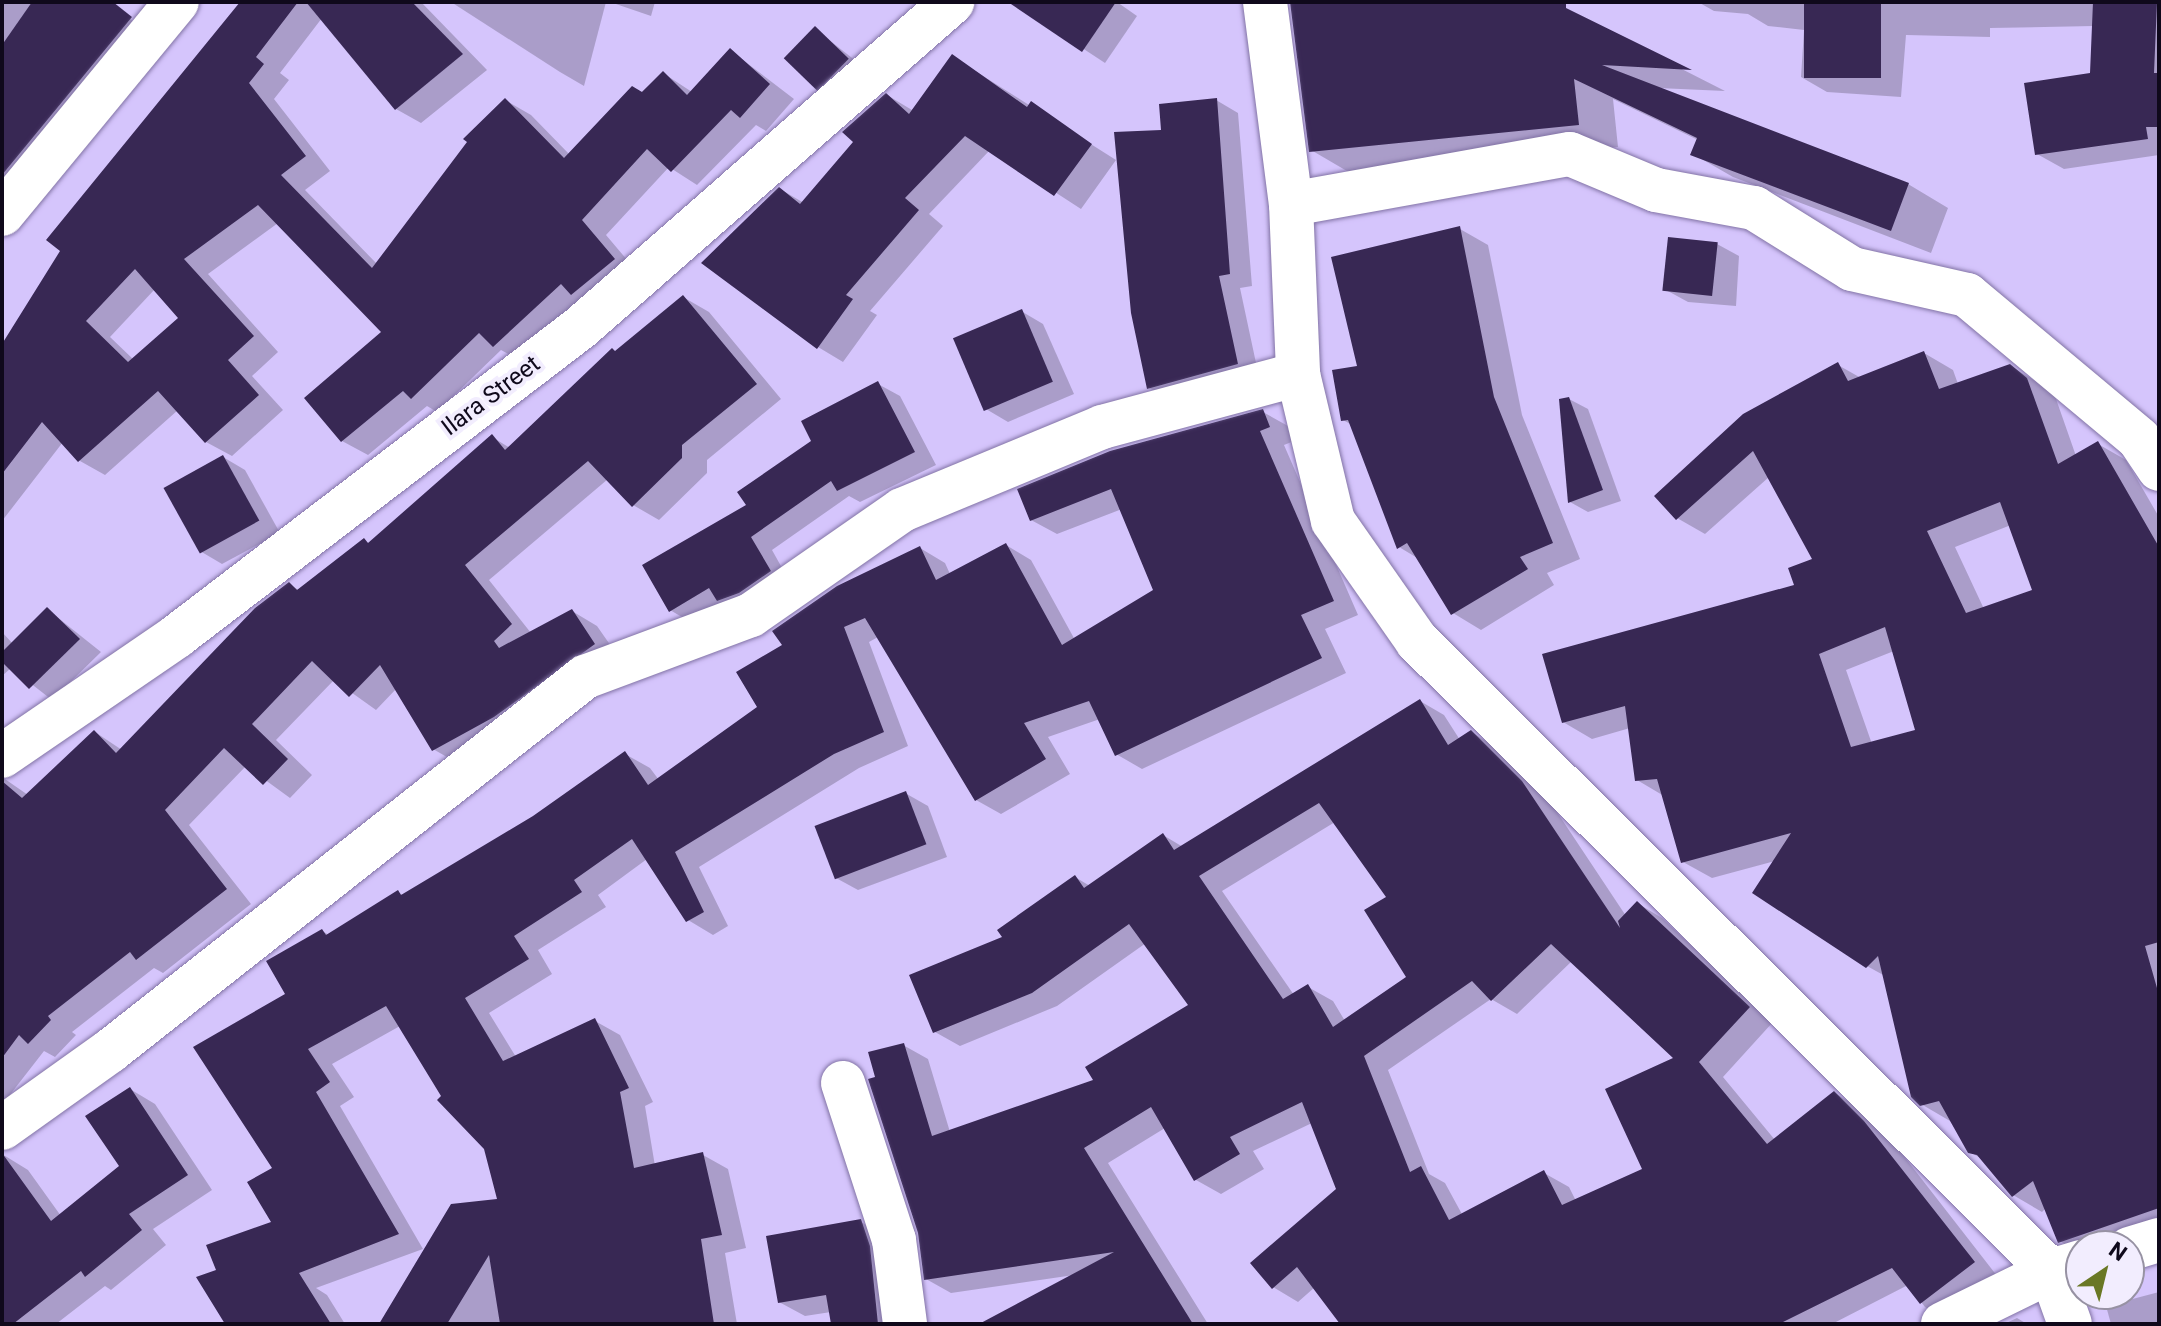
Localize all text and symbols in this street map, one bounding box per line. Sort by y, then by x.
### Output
street label: Ilara Street [436,350,546,442]
north arrow [2065,1230,2145,1310]
text: N [2104,1237,2131,1266]

